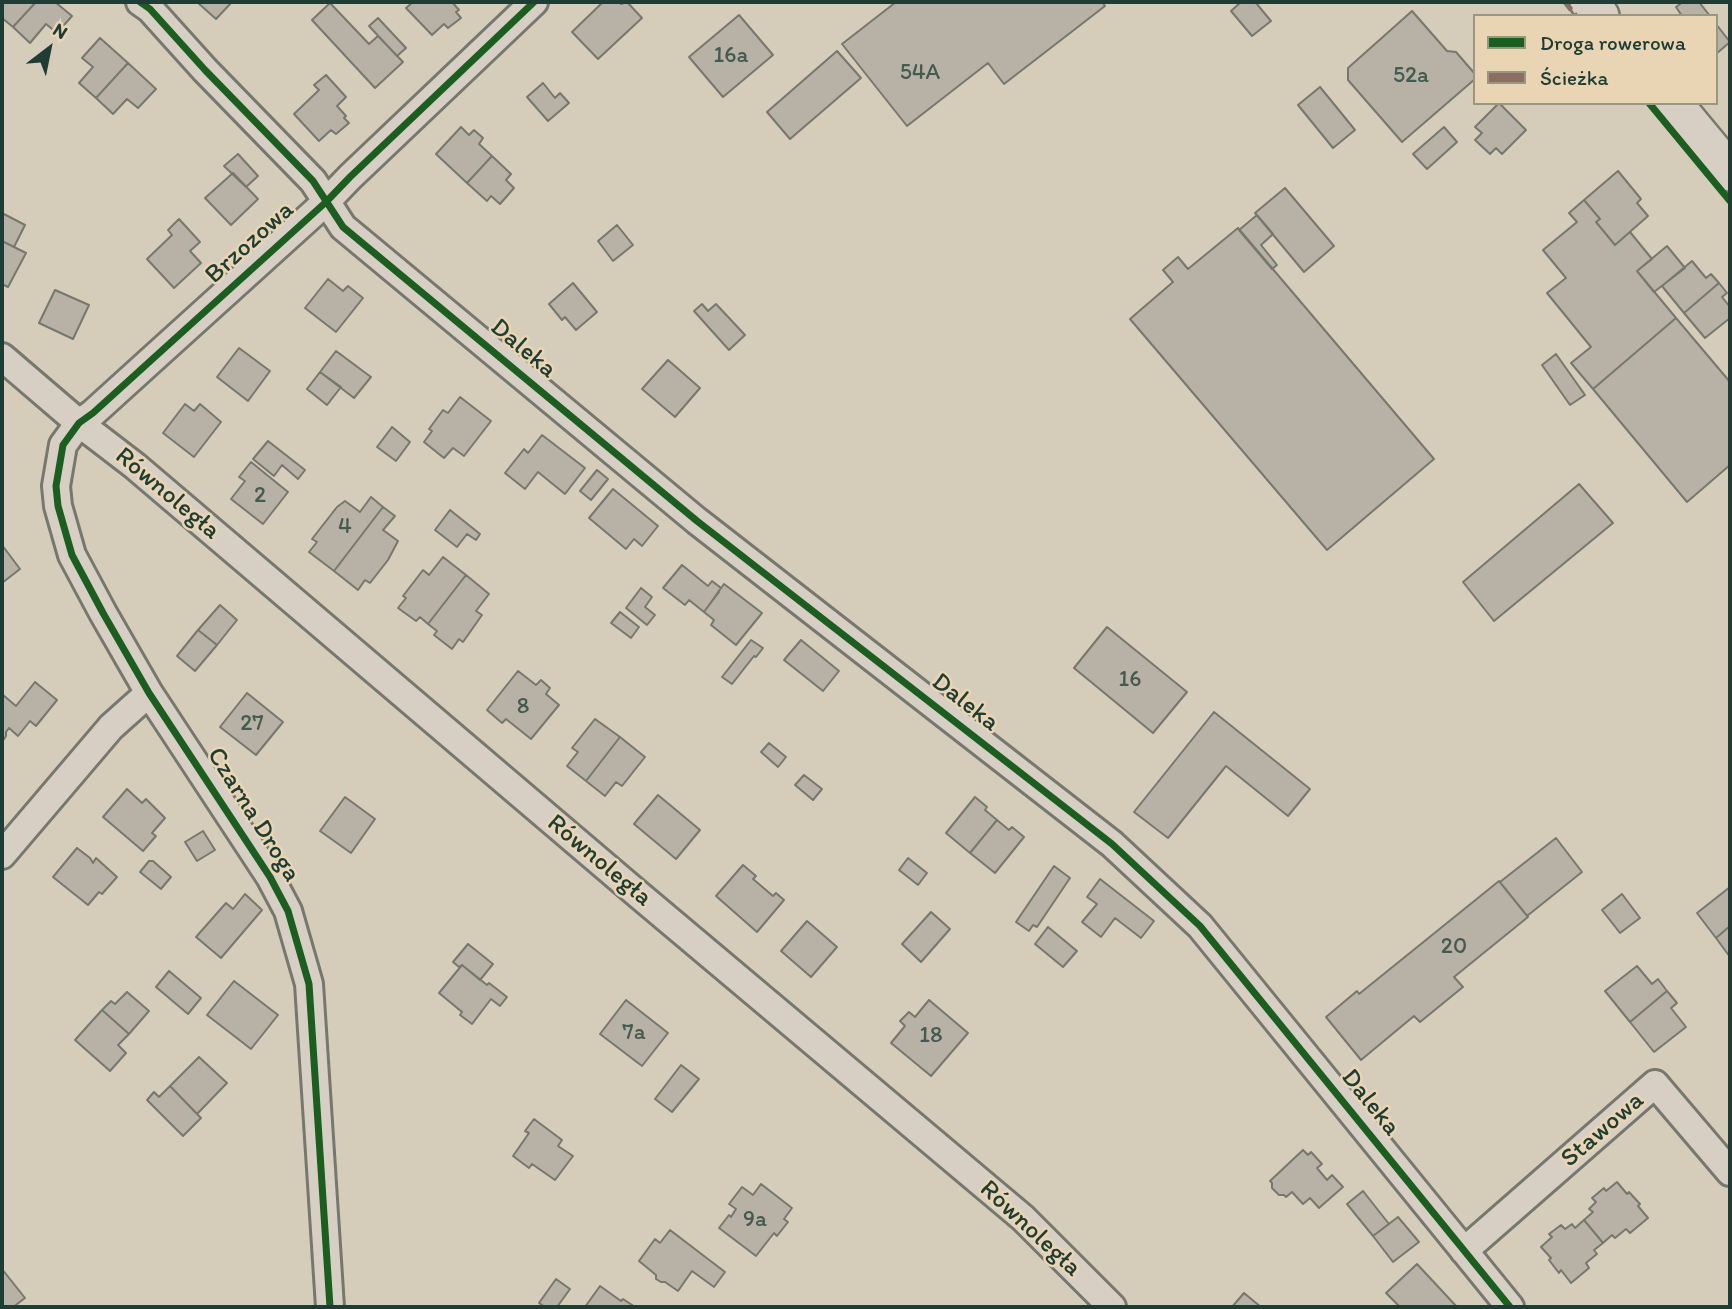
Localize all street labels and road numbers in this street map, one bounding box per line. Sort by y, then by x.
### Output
street label: Brzozowa [199,195,301,291]
street label: Daleka [483,312,563,386]
street label: Równoległa [108,441,226,547]
street label: Daleka [925,667,1005,739]
street label: Czarna Droga [199,742,307,888]
street label: Równoległa [540,808,658,914]
street label: Daleka [1334,1063,1406,1143]
street label: Stawowa [1555,1085,1651,1175]
street label: Równoległa [973,1174,1087,1284]

